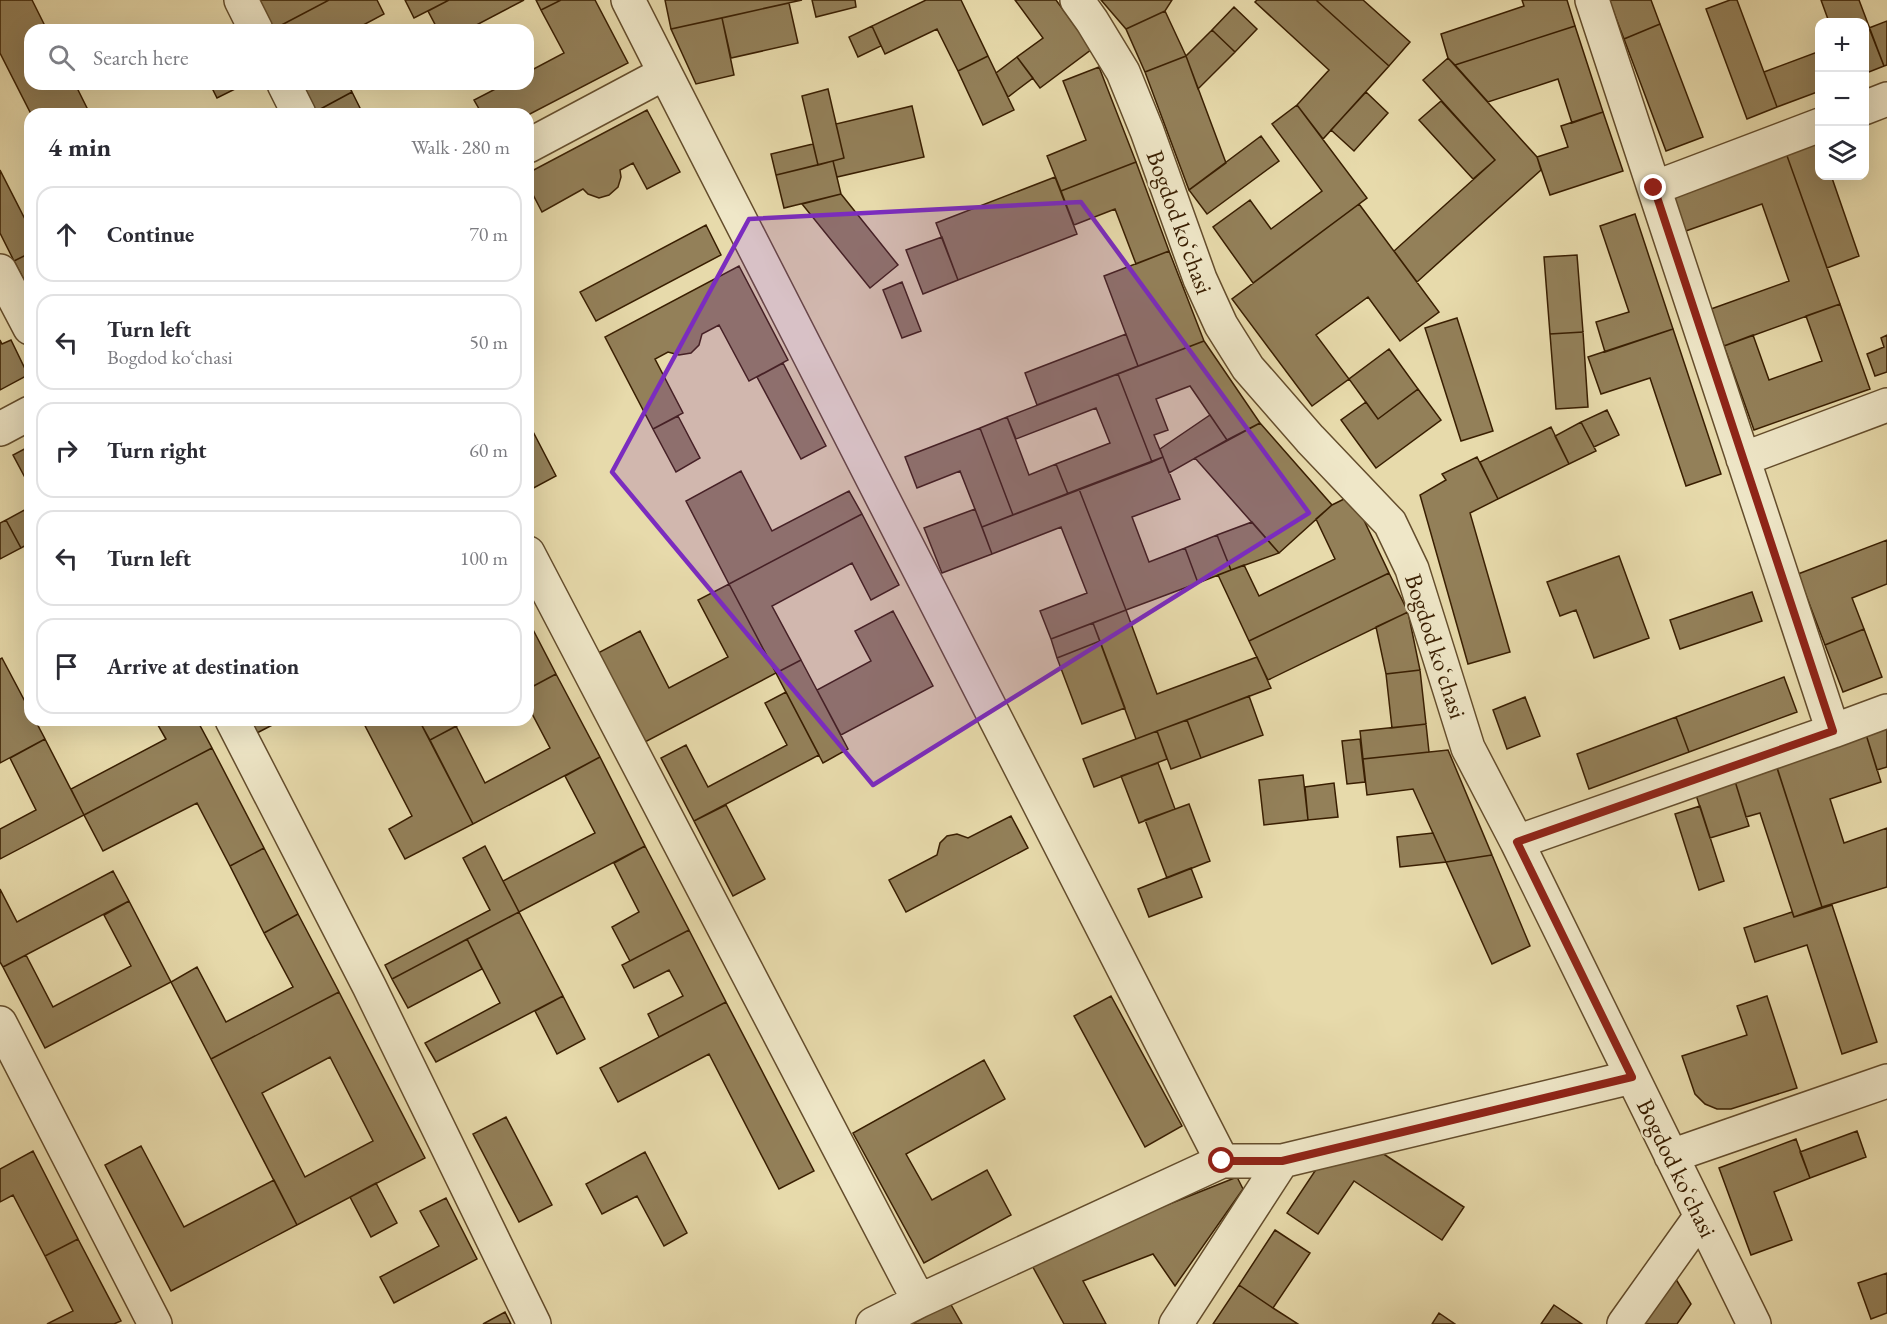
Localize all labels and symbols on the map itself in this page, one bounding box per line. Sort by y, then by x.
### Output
street label: Bogdod koʻchasi [1140,146,1220,298]
route end [1640,174,1666,200]
street label: Bogdod koʻchasi [1398,570,1474,723]
street label: Bogdod koʻchasi [1630,1094,1724,1243]
route start [1208,1147,1234,1173]

